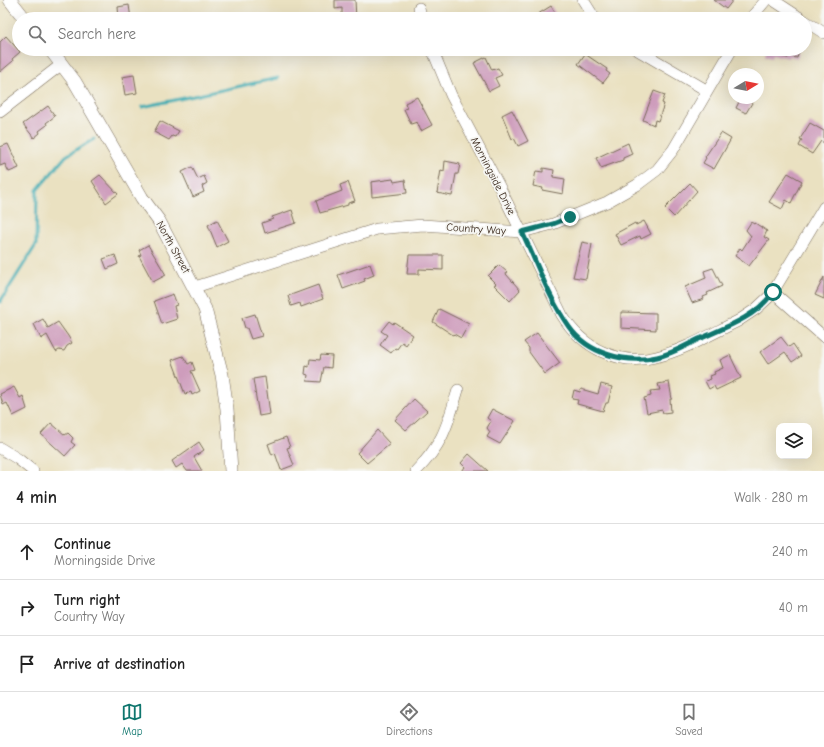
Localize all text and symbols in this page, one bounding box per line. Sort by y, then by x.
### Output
search box [12,12,812,56]
icon: search [26,23,48,45]
text: Search here [58,25,136,43]
north arrow [728,68,764,104]
street label: Morningside Drive [468,135,518,218]
route end [561,208,579,226]
street label: North Street [153,219,193,276]
street label: Country Way [446,220,506,238]
route start [764,283,782,301]
map controls [776,423,812,459]
button: layers [776,423,812,459]
text: 4 min [16,488,57,507]
text: Walk · 280 m [734,490,808,505]
text: Continue [54,535,111,553]
icon: ahead [16,541,38,563]
text: 240 m [772,544,808,559]
text: Morningside Drive [54,553,155,568]
text: Turn right [54,591,120,609]
icon: right [16,597,38,619]
text: 40 m [779,600,808,615]
text: Country Way [54,609,125,624]
icon: arrive [16,653,38,675]
text: Arrive at destination [54,655,185,673]
tab: Map [121,701,143,738]
tab: Directions [386,701,433,738]
tab: Saved [675,701,703,738]

